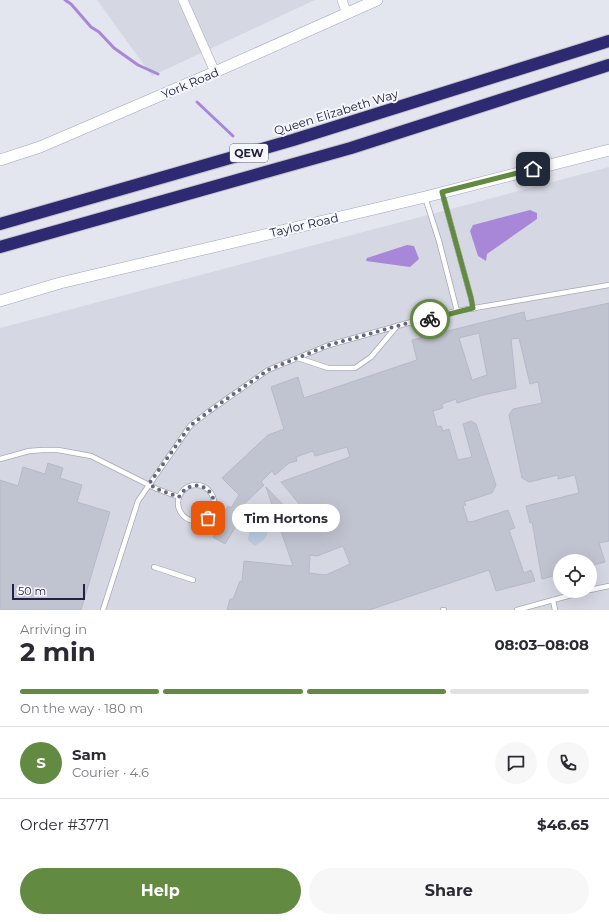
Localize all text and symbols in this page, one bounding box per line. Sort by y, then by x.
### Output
street label: York Road [159,64,221,102]
street label: Queen Elizabeth Way [272,86,400,138]
road number: QEW [230,144,268,162]
pin [516,152,550,186]
icon: home [522,158,544,180]
street label: Taylor Road [268,210,340,240]
courier [410,299,450,339]
icon: bike [419,308,441,330]
pin [191,501,225,535]
callout: Tim Hortons [232,504,340,532]
icon: bag [197,507,219,529]
text: Tim Hortons [244,510,328,526]
map controls [553,554,597,598]
button: locate [553,554,597,598]
scale bar [12,582,85,601]
text: 50 m [18,584,46,598]
text: Arriving in [20,621,87,637]
text: 08:03–08:08 [494,635,589,654]
text: 2 min [20,636,96,668]
text: On the way · 180 m [20,700,143,716]
button: chat [495,742,537,784]
button: phone [547,742,589,784]
text: Sam [72,745,107,764]
text: S [36,753,46,772]
text: Courier · 4.6 [72,764,149,780]
text: Order #3771 [20,815,110,834]
text: $46.65 [537,815,589,834]
button: Help [20,868,301,914]
button: Share [309,868,589,914]

